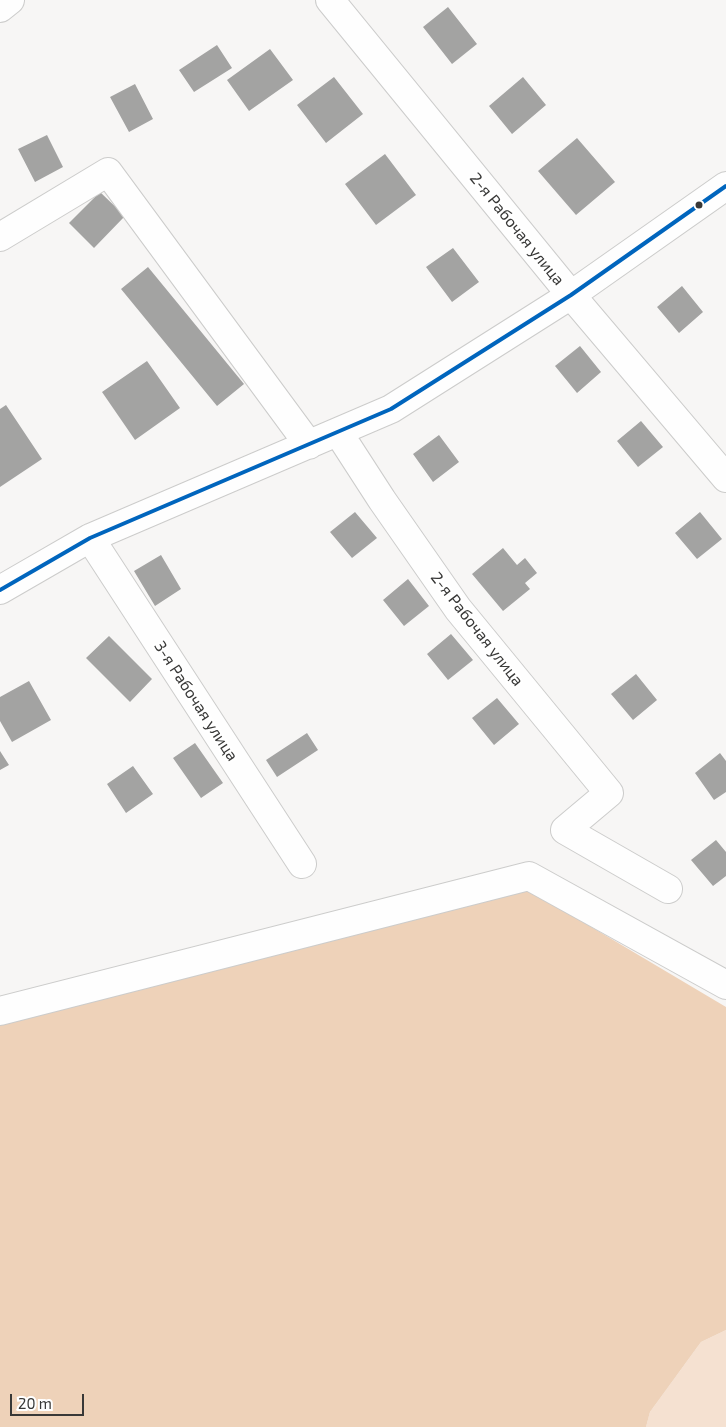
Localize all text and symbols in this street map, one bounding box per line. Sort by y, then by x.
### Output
street label: 2-я Рабочая улица [466,169,568,289]
unlabelled marker [694,200,704,210]
street label: 2-я Рабочая улица [427,568,527,690]
street label: 3-я Рабочая улица [150,637,242,765]
scale bar [12,1384,86,1416]
text: 20 m [18,1394,52,1412]

